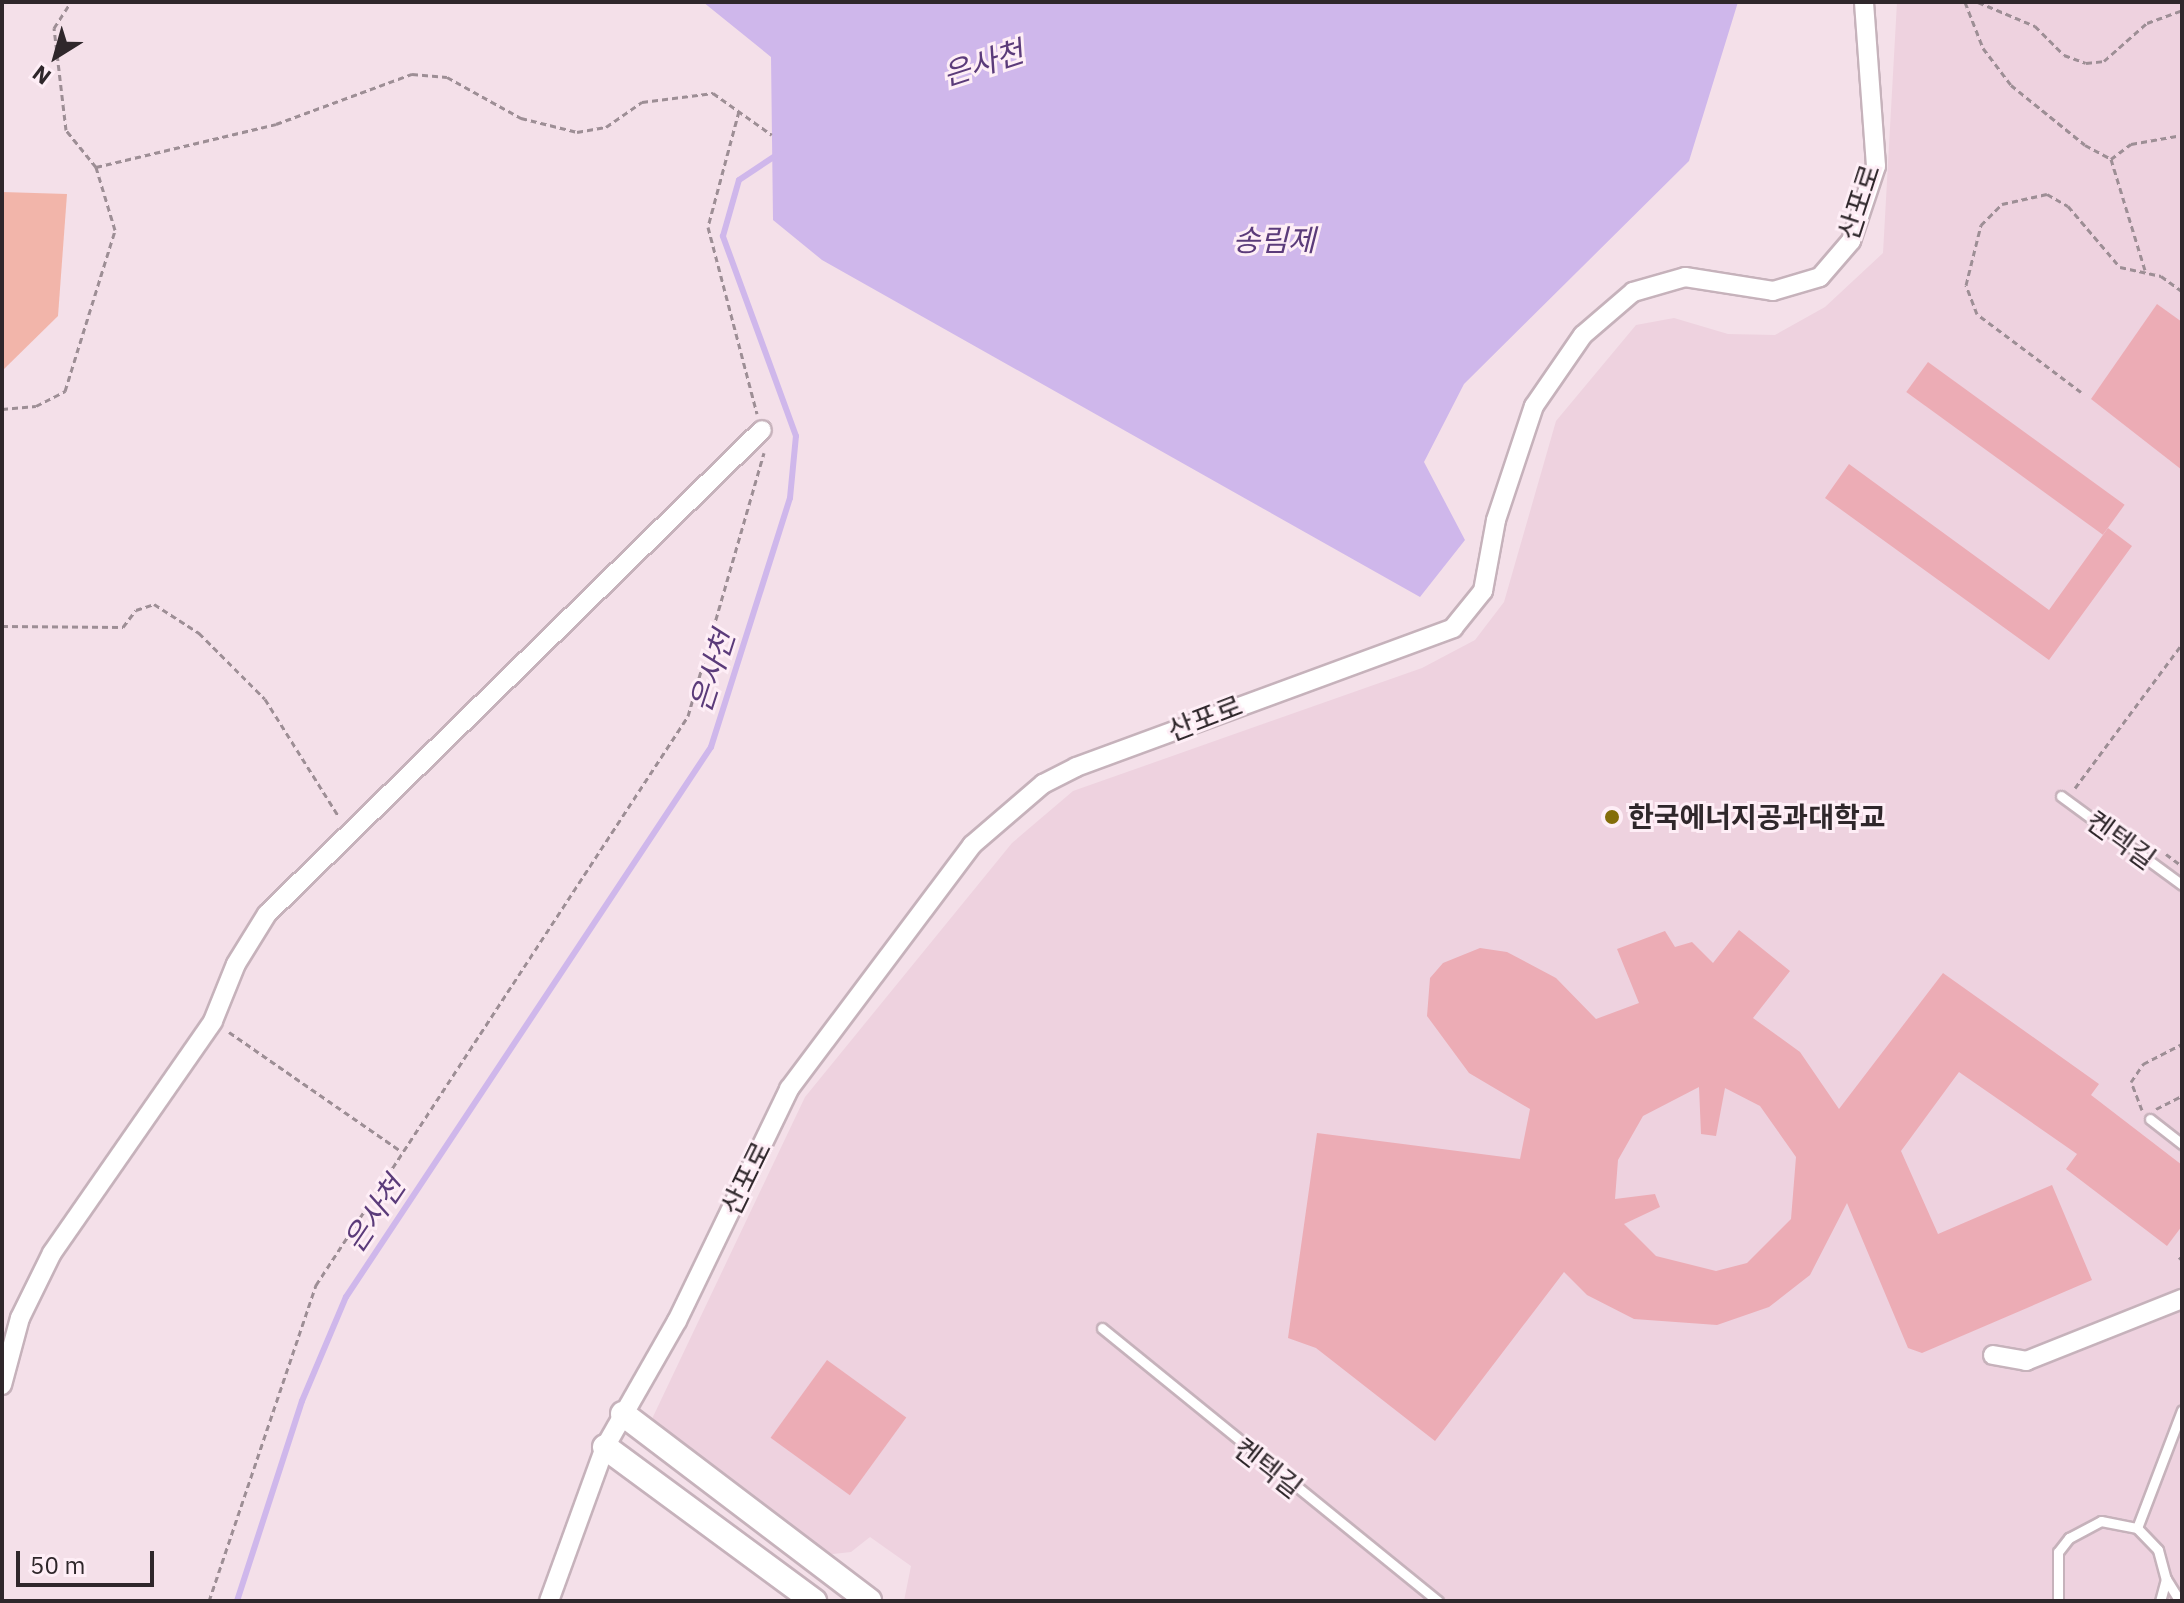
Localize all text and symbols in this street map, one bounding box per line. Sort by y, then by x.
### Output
north arrow [16,16,96,96]
water label: 은사천 [938,33,1028,93]
text: N [26,59,56,92]
street label: 산포로 [1831,160,1887,244]
water label: 송림제 [1233,222,1315,258]
water label: 은사천 [682,626,742,716]
street label: 산포로 [1163,688,1247,748]
place label: 한국에너지공과대학교 [1628,800,1886,834]
street label: 켄텍길 [2080,804,2162,876]
marker: 한국에너지공과대학교 [1603,808,1621,826]
street label: 산포로 [714,1136,778,1220]
water label: 은사천 [336,1170,412,1258]
street label: 켄텍길 [1227,1431,1309,1505]
scale bar [20,1535,158,1585]
text: 50 m [30,1549,85,1581]

